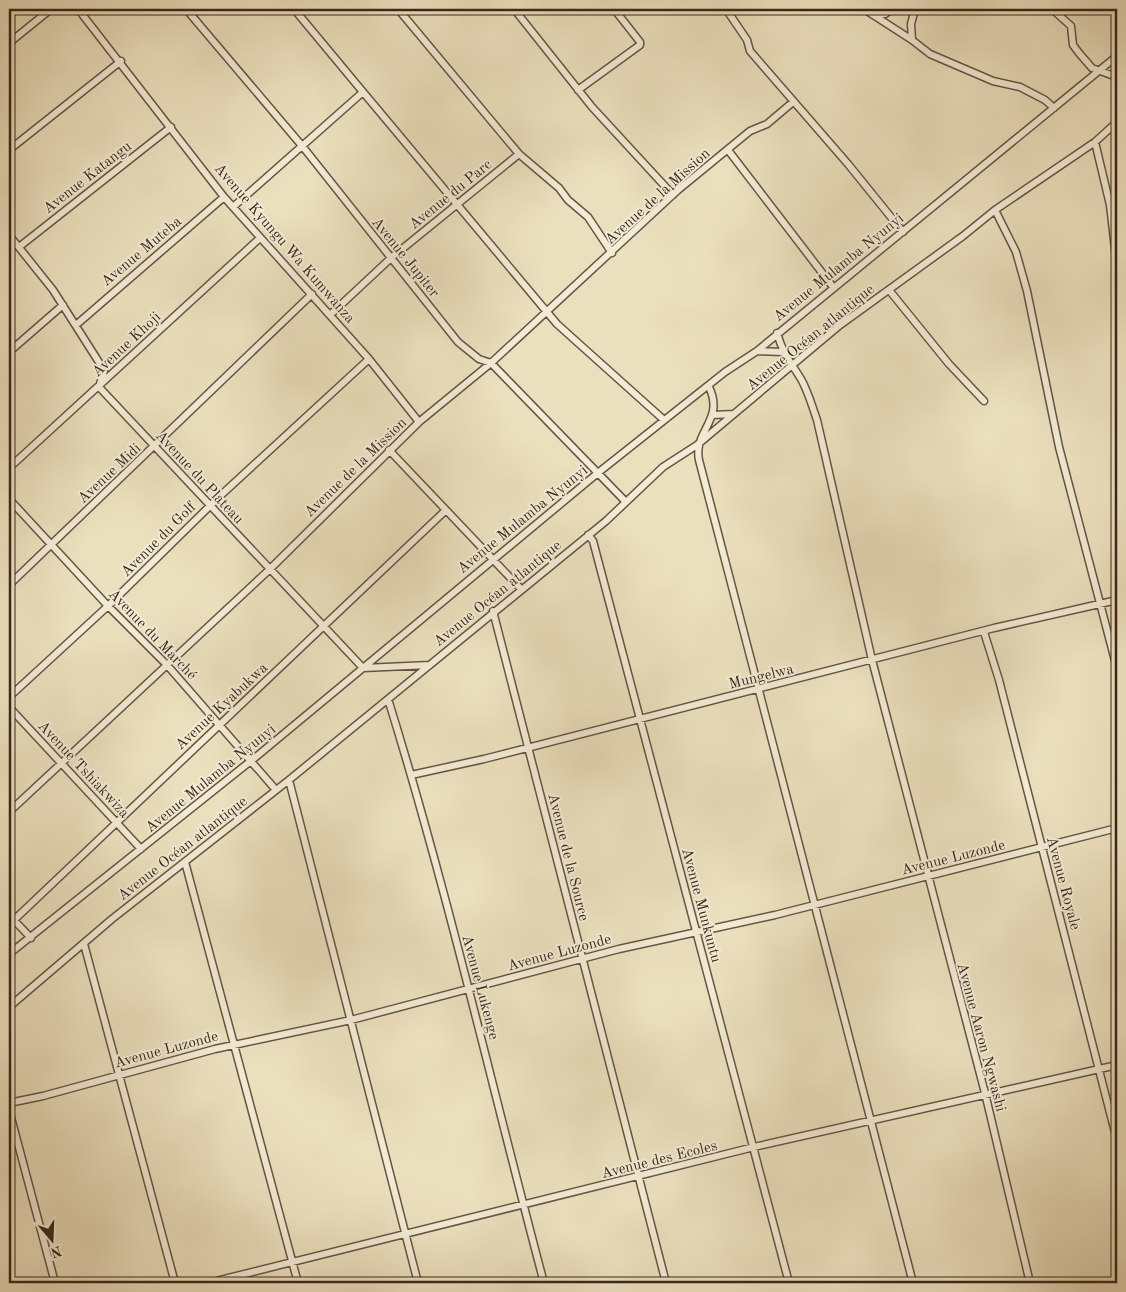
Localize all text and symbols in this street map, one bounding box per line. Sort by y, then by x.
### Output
street label: Avenue Katangu [41,139,135,217]
street label: Avenue de la Mission [603,146,713,248]
street label: Avenue du Parc [407,157,495,233]
street label: Avenue Kyungu Wa Kumwanza [211,161,357,327]
street label: Avenue Mulamba Nyunyi [771,211,907,325]
street label: Avenue Muteba [99,214,185,290]
street label: Avenue Jupiter [368,215,442,301]
street label: Avenue Océan atlantique [744,282,878,394]
street label: Avenue Khoji [90,310,164,380]
street label: Avenue de la Mission [302,416,410,521]
street label: Avenue du Plateau [152,429,246,527]
street label: Avenue Midi [76,441,145,507]
street label: Avenue Mulamba Nyunyi [455,463,591,577]
street label: Avenue du Golf [119,499,200,580]
street label: Avenue Océan atlantique [431,538,565,650]
street label: Avenue du Marché [105,587,199,683]
street label: Avenue Kyabukwa [173,660,271,754]
street label: Mungelwa [727,662,796,693]
street label: Avenue Tshiakwiza [34,719,132,822]
street label: Avenue Mulamba Nyunyi [143,722,279,836]
street label: Avenue de la Source [544,792,591,923]
street label: Avenue Océan atlantique [115,794,250,904]
street label: Avenue Royale [1043,835,1082,932]
street label: Avenue Luzonde [900,838,1007,879]
street label: Avenue Munkuntu [678,847,723,964]
street label: Avenue Luzonde [506,932,613,975]
street label: Avenue Lukenge [458,933,501,1041]
street label: Avenue Aaron Ngwashi [953,961,1008,1113]
street label: Avenue Luzonde [113,1029,220,1072]
street label: Avenue des Ecoles [600,1139,719,1182]
north arrow [28,1214,78,1264]
text: N [48,1243,63,1260]

